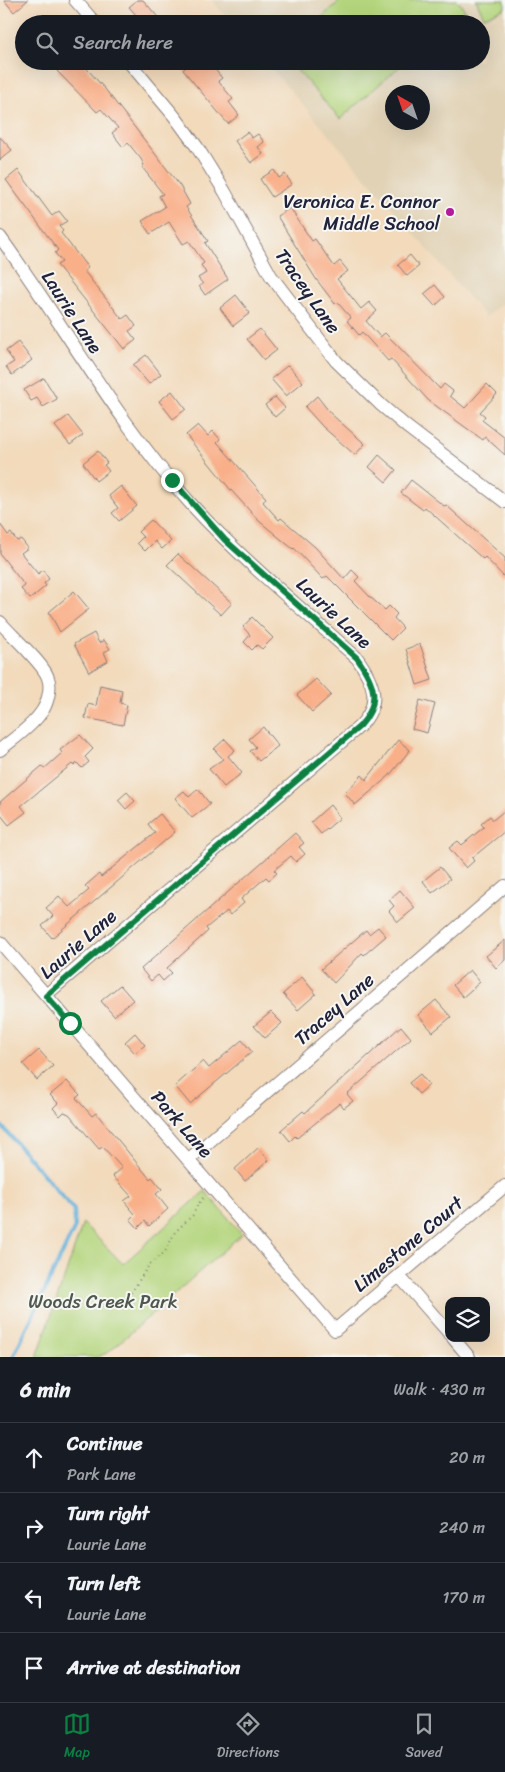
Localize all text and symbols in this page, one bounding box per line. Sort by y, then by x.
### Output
search box [15,15,490,70]
text: Search here [73,26,173,59]
icon: search [33,29,61,57]
north arrow [385,85,430,130]
place label: Veronica E. Connor Middle School [283,185,441,240]
marker: Veronica E. Connor Middle School [444,206,456,218]
street label: Tracey Lane [266,241,350,341]
street label: Laurie Lane [33,264,111,360]
route end [161,469,184,492]
street label: Laurie Lane [288,569,380,657]
street label: Laurie Lane [32,901,124,987]
street label: Tracey Lane [286,964,382,1054]
route start [59,1012,82,1035]
street label: Park Lane [143,1082,221,1166]
street label: Limestone Court [345,1187,472,1300]
park label: Woods Creek Park [28,1285,178,1318]
map controls [445,1297,490,1342]
button: layers [445,1297,490,1342]
text: 6 min [20,1371,71,1409]
text: Walk · 430 m [394,1375,485,1404]
text: Continue [67,1427,143,1460]
text: 20 m [449,1443,485,1472]
icon: ahead [20,1444,48,1472]
text: Park Lane [67,1460,136,1489]
text: Turn right [67,1497,149,1530]
text: 240 m [439,1513,485,1542]
icon: right [20,1514,48,1542]
text: Laurie Lane [67,1530,146,1559]
text: Turn left [67,1567,140,1600]
text: 170 m [442,1583,485,1612]
icon: left [20,1584,48,1612]
text: Laurie Lane [67,1600,146,1629]
text: Arrive at destination [67,1651,240,1684]
icon: arrive [20,1654,48,1682]
tab: Map [63,1710,91,1765]
tab: Directions [217,1710,279,1765]
tab: Saved [405,1710,442,1765]

